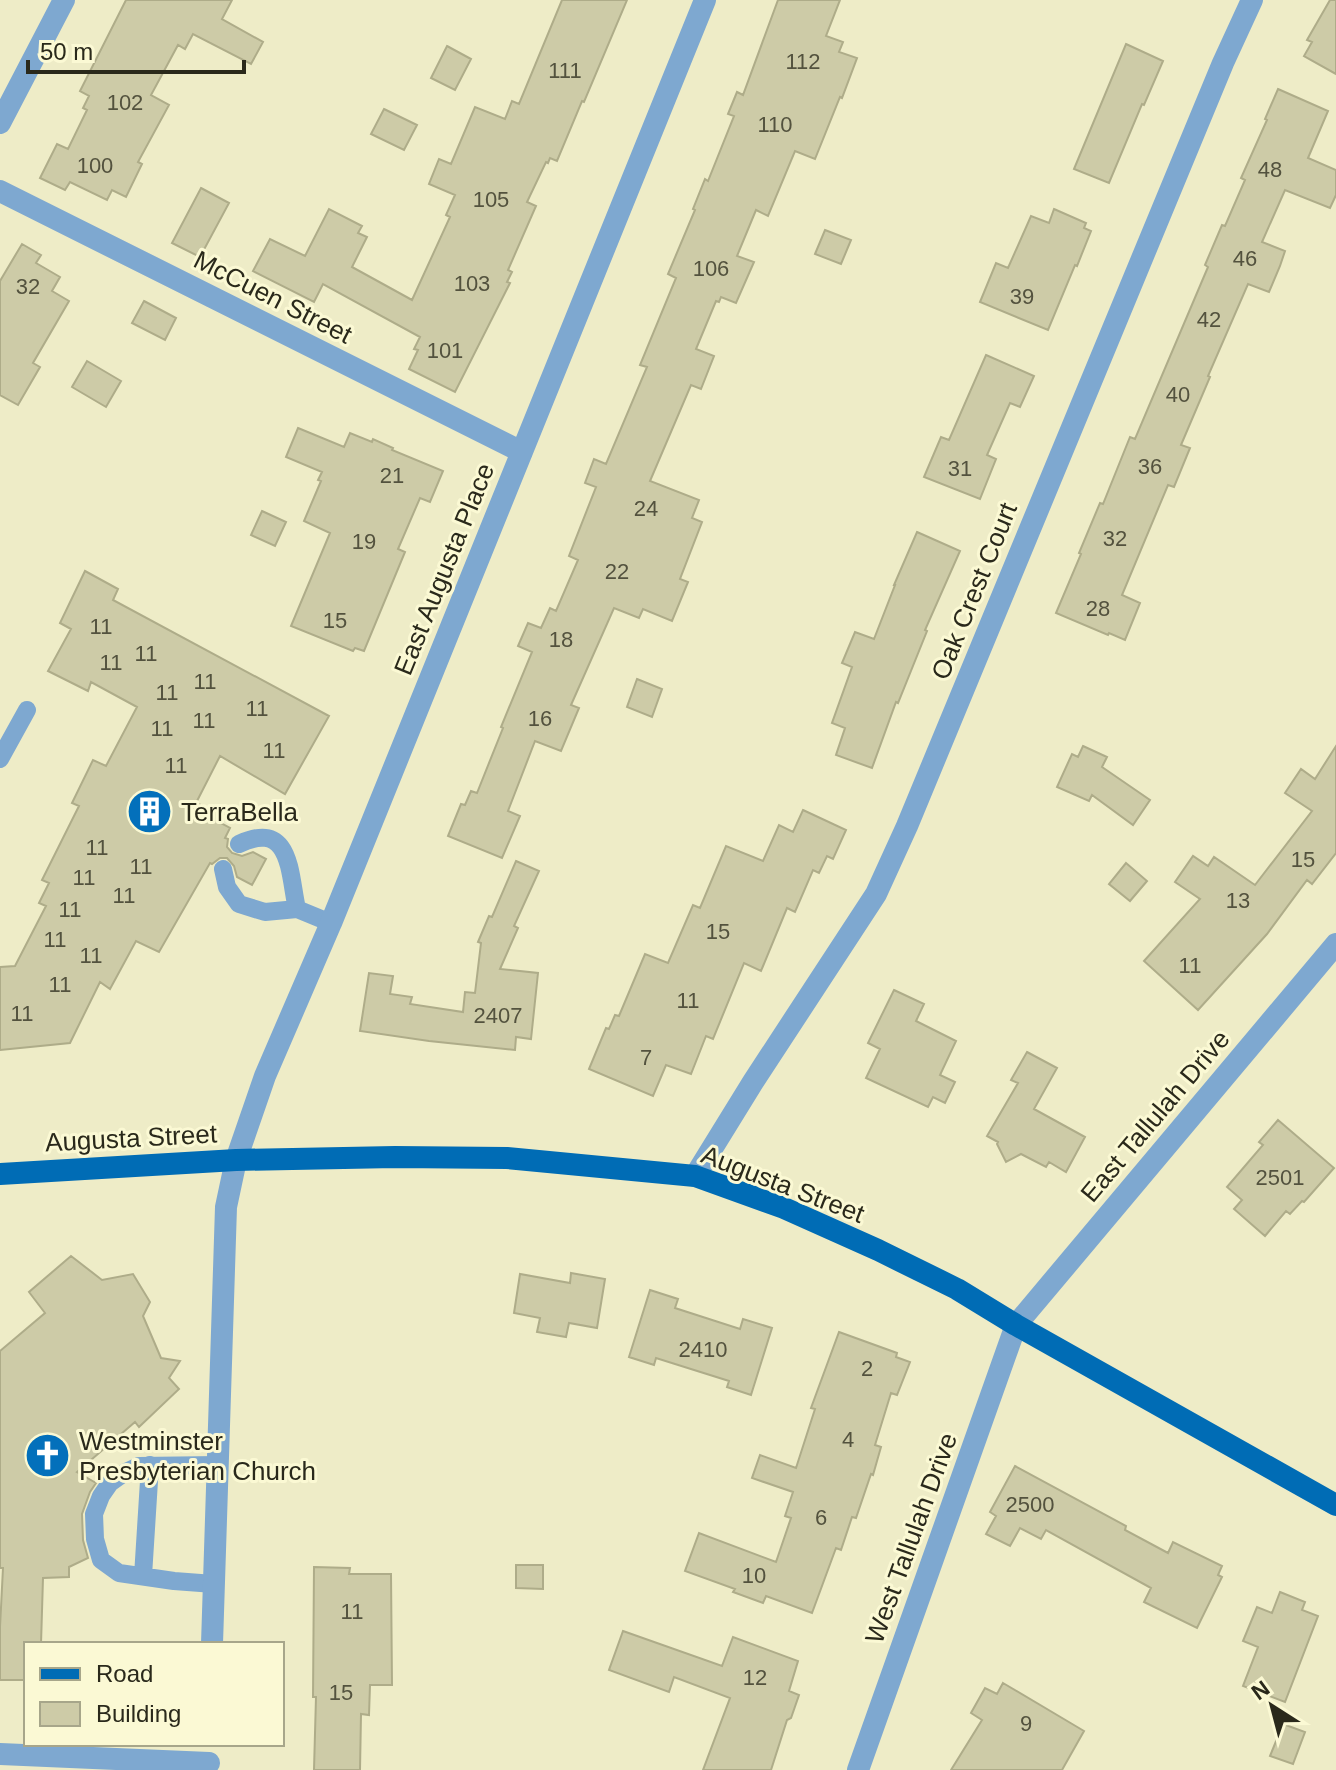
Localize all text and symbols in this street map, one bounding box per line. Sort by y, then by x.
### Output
scale bar [28,24,244,74]
text: 50 m [40,38,93,65]
house number: 112 [785,49,821,74]
house number: 111 [548,58,582,83]
house number: 102 [107,90,143,115]
house number: 110 [757,112,793,137]
house number: 100 [77,153,113,178]
house number: 48 [1258,157,1282,182]
house number: 105 [473,187,509,212]
street label: McCuen Street [189,244,358,350]
house number: 46 [1233,246,1257,271]
house number: 106 [693,256,729,281]
house number: 103 [454,271,490,296]
house number: 32 [16,274,40,299]
house number: 39 [1010,284,1034,309]
house number: 42 [1197,307,1221,332]
house number: 101 [427,338,463,363]
house number: 40 [1166,382,1190,407]
house number: 36 [1138,454,1162,479]
house number: 31 [948,456,972,481]
street label: East Augusta Place [388,459,500,679]
house number: 21 [380,463,404,488]
house number: 24 [634,496,658,521]
street label: Oak Crest Court [925,498,1023,684]
house number: 32 [1103,526,1127,551]
house number: 19 [352,529,376,554]
house number: 22 [605,559,629,584]
house number: 28 [1086,596,1110,621]
house number: 15 [323,608,347,633]
house number: 11 [90,614,112,639]
house number: 18 [549,627,573,652]
house number: 11 [135,641,157,666]
house number: 11 [100,650,122,675]
house number: 11 [194,669,216,694]
house number: 11 [156,680,178,705]
house number: 11 [246,696,268,721]
house number: 16 [528,706,552,731]
house number: 11 [193,708,215,733]
house number: 11 [151,716,173,741]
house number: 11 [263,738,285,763]
house number: 11 [165,753,187,778]
building icon: TerraBella [126,788,174,836]
place label: TerraBella [181,797,299,827]
house number: 11 [86,835,108,860]
house number: 15 [1291,847,1315,872]
house number: 11 [130,854,152,879]
house number: 11 [73,865,95,890]
house number: 11 [113,883,135,908]
house number: 13 [1226,888,1250,913]
house number: 11 [59,897,81,922]
house number: 15 [706,919,730,944]
house number: 11 [44,927,66,952]
house number: 11 [80,943,102,968]
house number: 11 [1179,953,1201,978]
house number: 11 [49,972,71,997]
house number: 11 [677,988,699,1013]
house number: 11 [11,1001,33,1026]
house number: 2407 [474,1003,522,1028]
street label: East Tallulah Drive [1074,1024,1236,1208]
house number: 7 [640,1045,652,1070]
street label: Augusta Street [44,1118,218,1157]
street label: Augusta Street [697,1139,869,1229]
house number: 2501 [1256,1165,1304,1190]
house number: 2410 [679,1337,727,1362]
house number: 2 [861,1356,873,1381]
place label: Westminster Presbyterian Church [79,1426,316,1486]
house number: 4 [842,1427,854,1452]
street label: West Tallulah Drive [859,1429,963,1647]
church icon: Westminster Presbyterian Church [24,1432,72,1480]
house number: 2500 [1006,1492,1054,1517]
house number: 6 [815,1505,827,1530]
house number: 10 [742,1563,766,1588]
house number: 11 [341,1599,363,1624]
legend [24,1642,284,1746]
text: Road [96,1660,153,1687]
house number: 12 [743,1665,767,1690]
north arrow [1232,1666,1312,1746]
text: N [1247,1675,1274,1705]
house number: 15 [329,1680,353,1705]
text: Building [96,1700,181,1727]
house number: 9 [1020,1711,1032,1736]

